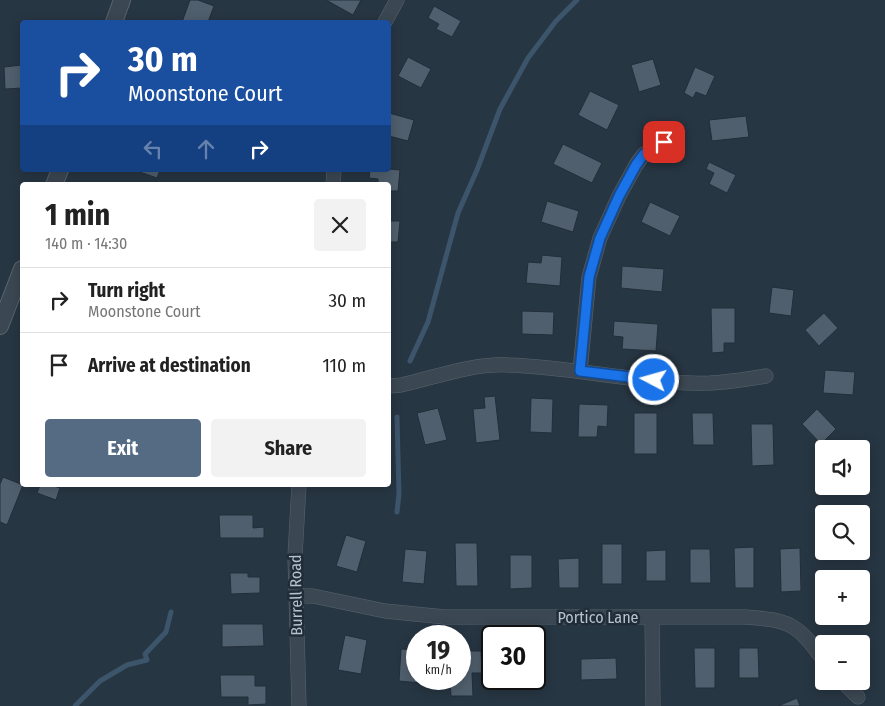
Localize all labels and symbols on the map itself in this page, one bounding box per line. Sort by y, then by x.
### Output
pin [643,121,685,163]
position arrow [627,353,679,405]
street label: Burrell Road [286,554,306,636]
street label: Portico Lane [557,608,639,627]
speed limit sign: 30 [481,625,546,690]

